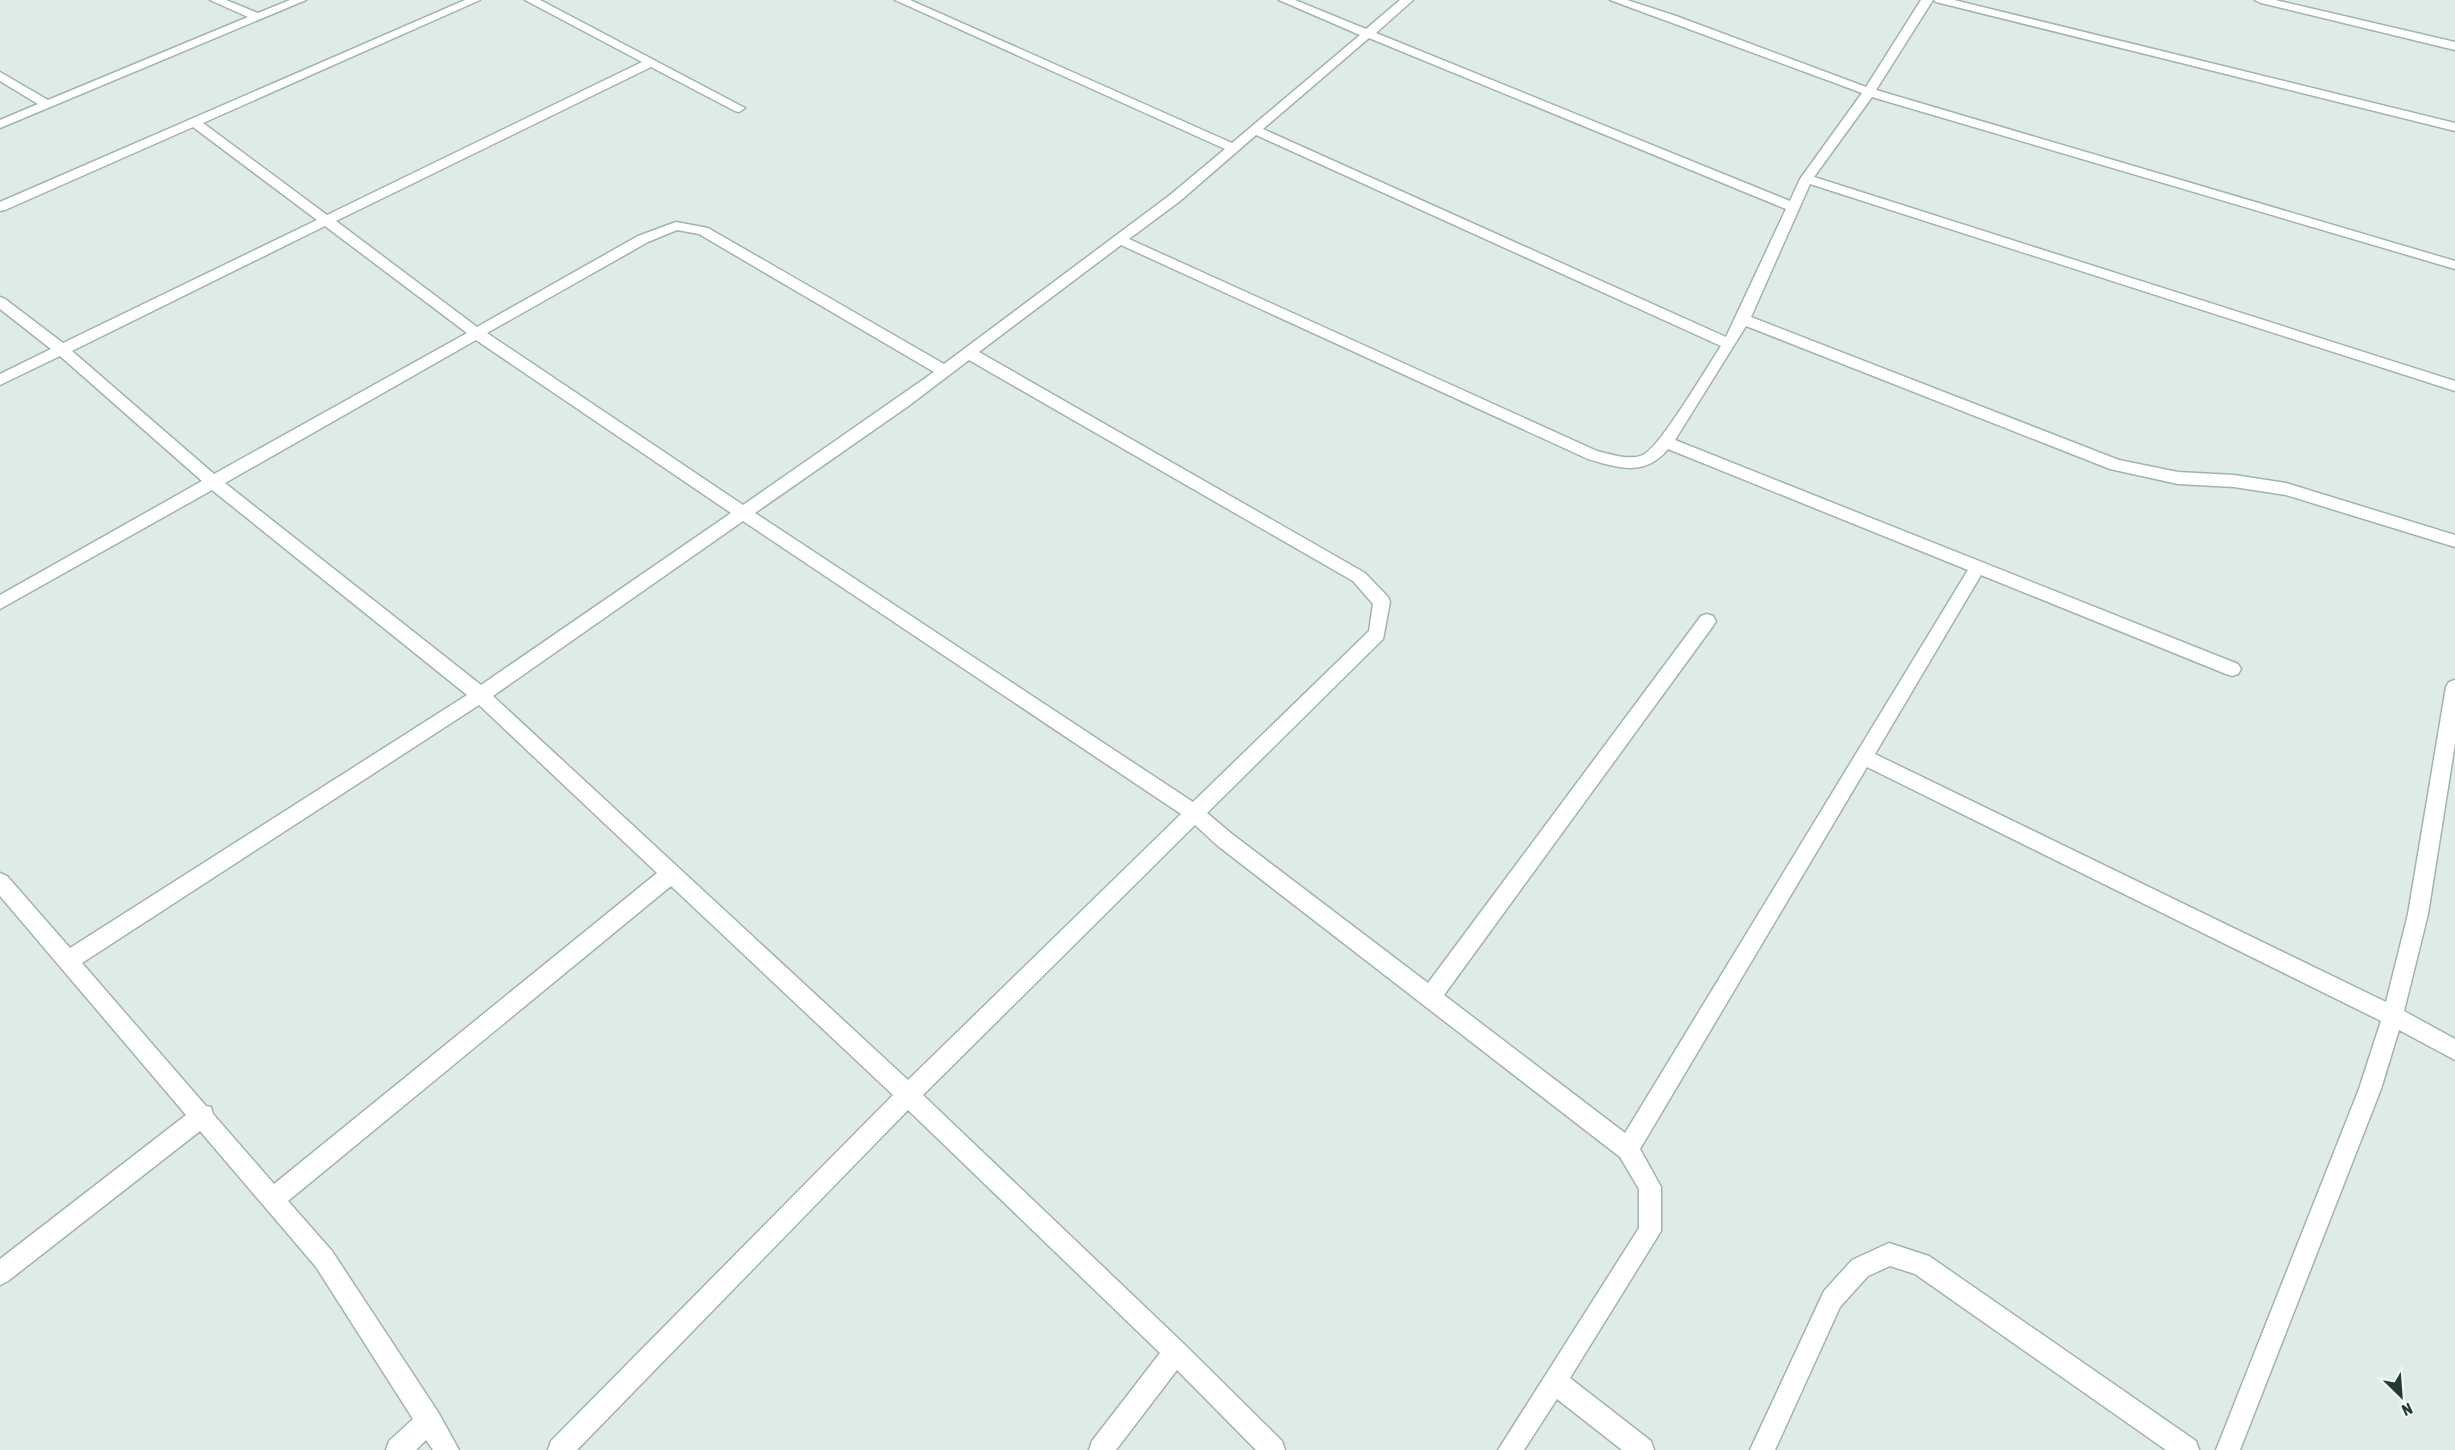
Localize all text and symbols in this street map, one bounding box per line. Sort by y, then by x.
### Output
north arrow [2371,1366,2431,1426]
text: N [2399,1399,2415,1420]

